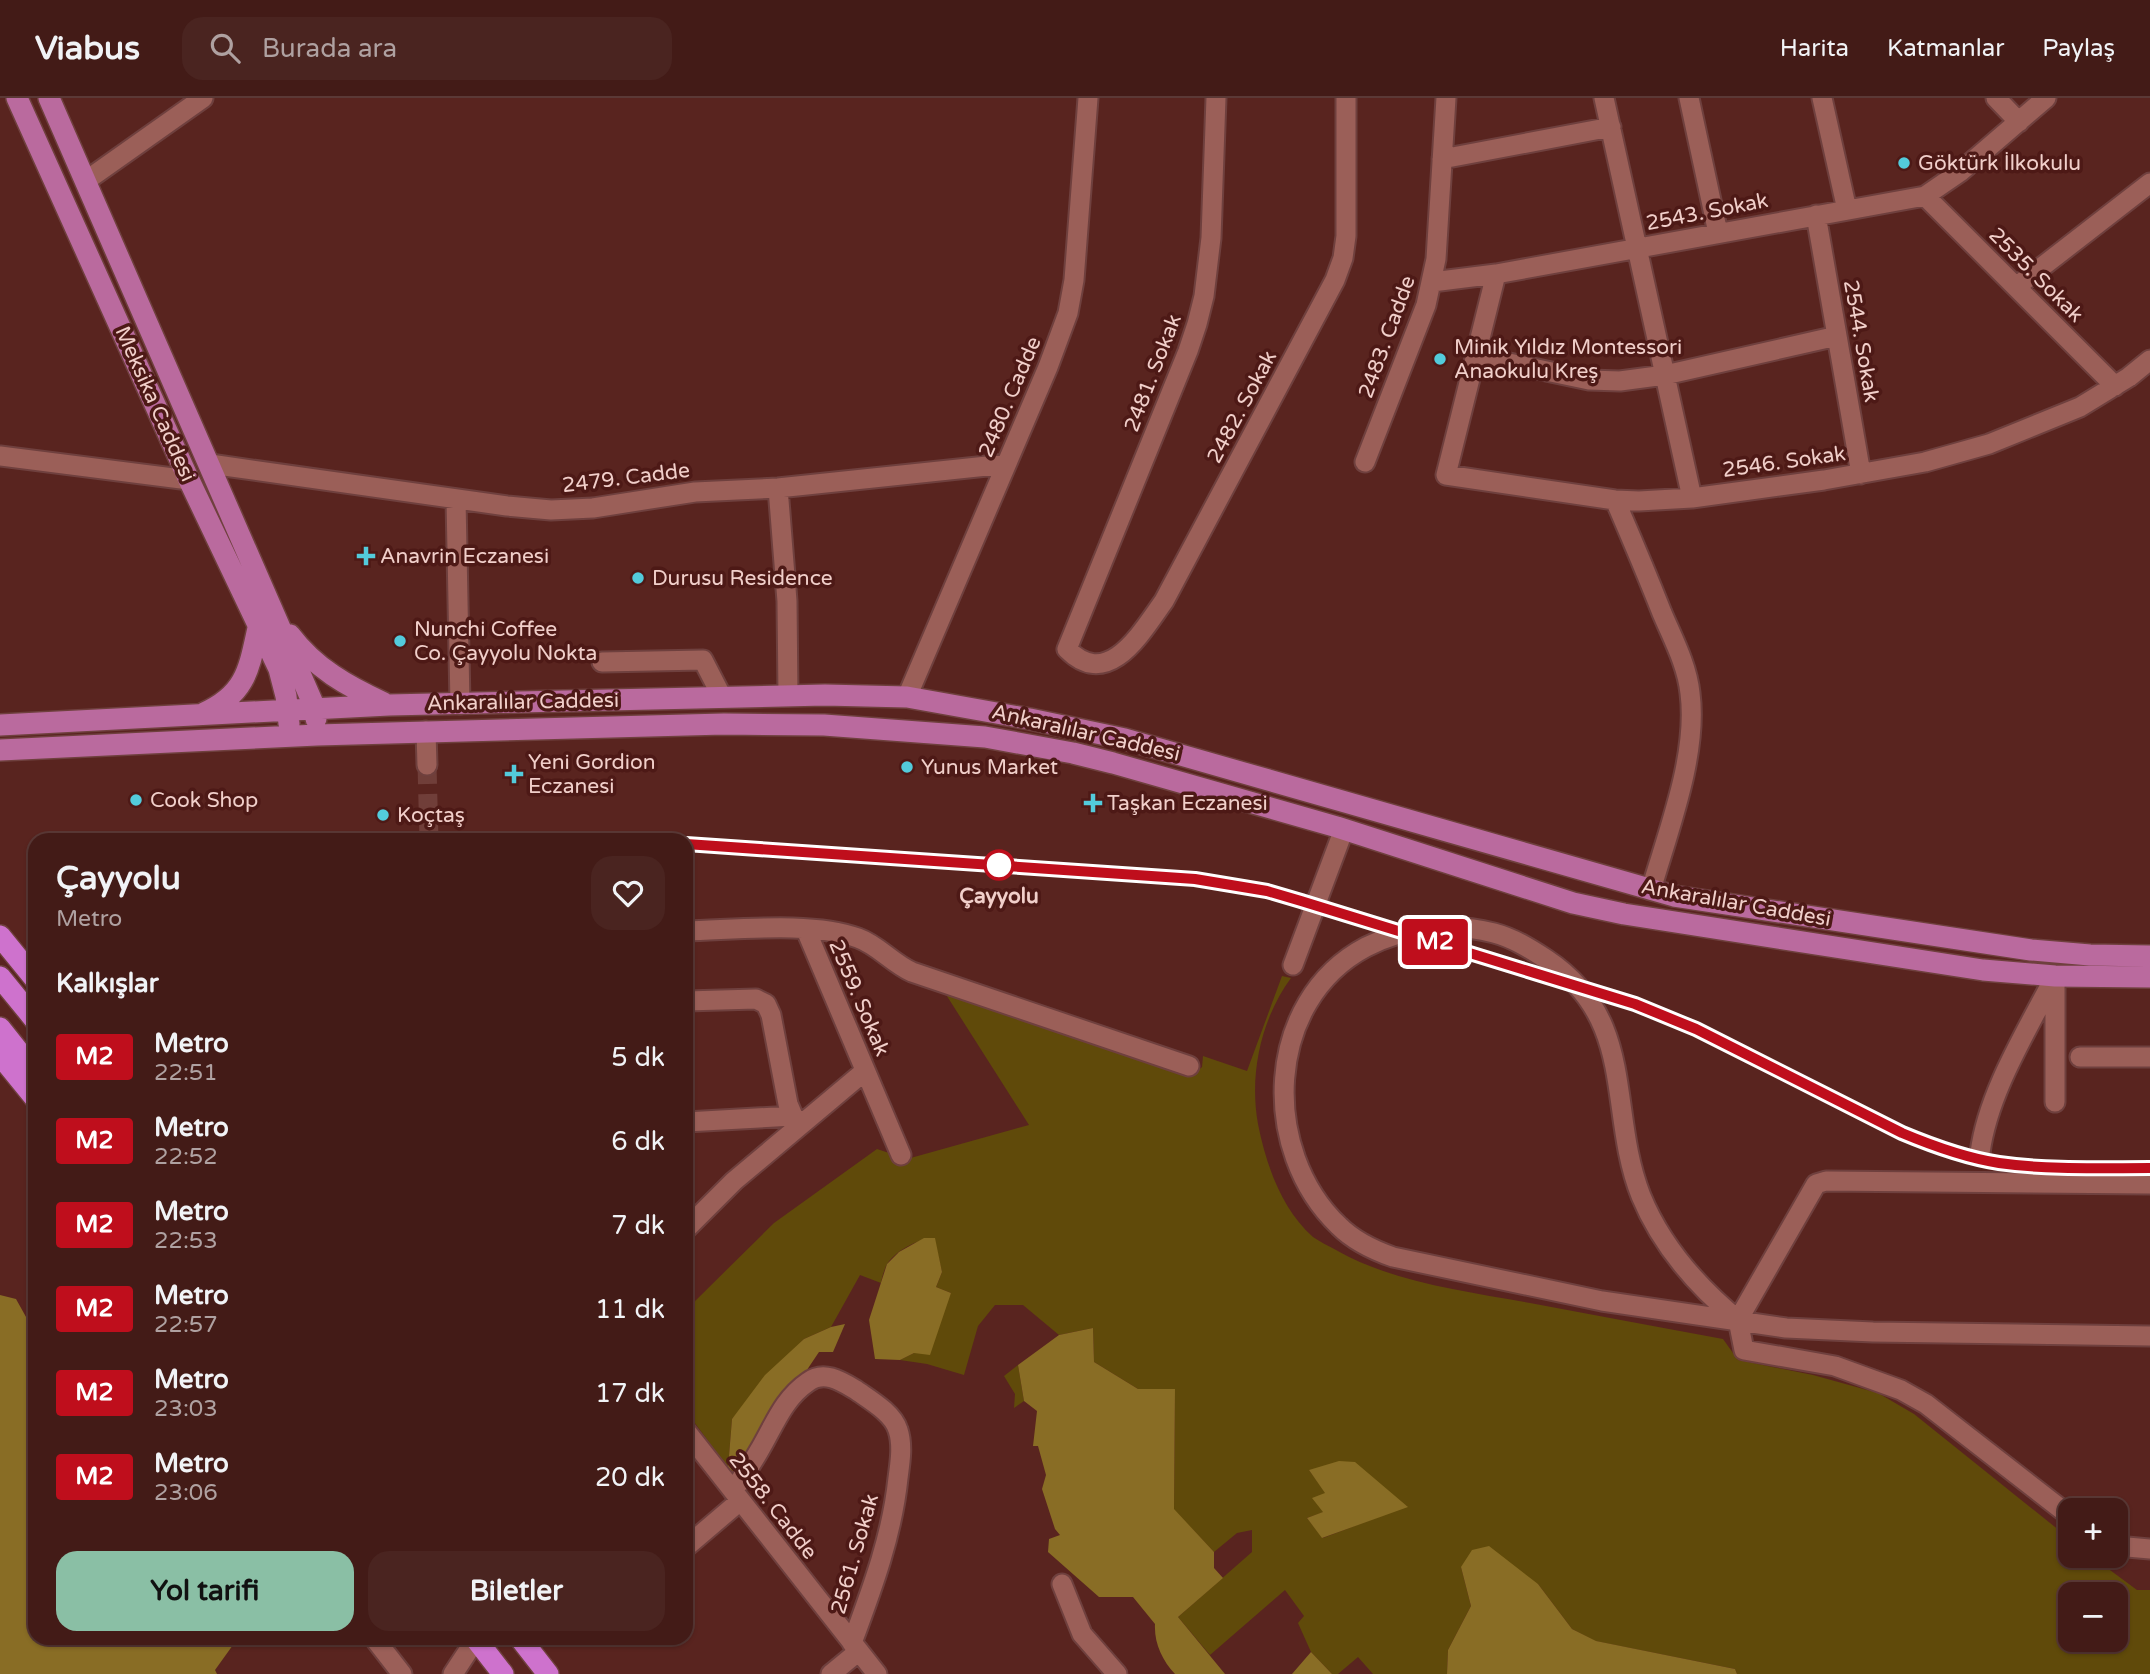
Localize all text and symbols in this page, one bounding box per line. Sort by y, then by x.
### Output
search box [182,17,672,80]
text: Viabus [35,29,140,68]
icon: search [206,29,244,67]
text: Burada ara [262,33,397,64]
text: Harita [1780,34,1849,63]
text: Katmanlar [1887,34,2004,63]
text: Paylaş [2042,34,2115,63]
place label: Göktürk İlkokulu [1918,151,2081,176]
marker: Göktürk İlkokulu [1896,155,1912,171]
street label: 2543. Sokak [1644,188,1770,236]
street label: 2535. Sokak [1983,222,2089,328]
street label: 2483. Cadde [1353,272,1421,402]
street label: 2544. Sokak [1838,278,1884,404]
street label: 2481. Sokak [1119,311,1187,435]
street label: Meksika Caddesi [110,323,200,485]
street label: 2480. Cadde [973,333,1047,461]
place label: Minik Yıldız Montessori Anaokulu Kreş [1454,335,1682,384]
street label: 2482. Sokak [1202,346,1282,468]
marker: Minik Yıldız Montessori Anaokulu Kreş [1432,351,1448,367]
street label: 2546. Sokak [1721,441,1847,483]
street label: 2479. Cadde [561,458,691,498]
place label: Anavrin Eczanesi [380,544,549,569]
marker: Anavrin Eczanesi [358,548,374,564]
place label: Durusu Residence [652,566,833,591]
marker: Durusu Residence [630,570,646,586]
place label: Nunchi Coffee Co. Çayyolu Nokta [414,617,597,666]
marker: Nunchi Coffee Co. Çayyolu Nokta [392,633,408,649]
street label: Ankaralılar Caddesi [427,688,619,716]
street label: Ankaralılar Caddesi [990,699,1182,767]
place label: Yeni Gordion Eczanesi [528,750,656,799]
place label: Yunus Market [921,755,1058,780]
marker: Yunus Market [899,759,915,775]
marker: Yeni Gordion Eczanesi [506,766,522,782]
place label: Cook Shop [150,788,258,813]
place label: Taşkan Eczanesi [1107,791,1268,816]
marker: Cook Shop [128,792,144,808]
marker: Taşkan Eczanesi [1085,795,1101,811]
place label: Koçtaş [397,803,465,828]
marker: Koçtaş [375,807,391,823]
marker: Çayyolu [984,850,1014,880]
button: heart [591,856,665,930]
text: Çayyolu [56,859,181,898]
street label: Ankaralılar Caddesi [1639,874,1833,932]
place label: Çayyolu [959,884,1039,909]
text: Metro [56,905,122,933]
line badge: M2 [1404,919,1466,965]
text: M2 [1416,927,1454,956]
street label: 2559. Sokak [823,936,895,1060]
text: Kalkışlar [56,968,159,999]
text: Metro [154,1028,229,1059]
text: M2 [75,1042,114,1071]
text: 5 dk [611,1042,665,1073]
text: 22:51 [154,1059,218,1087]
text: Metro [154,1112,229,1143]
text: M2 [75,1126,114,1155]
text: 6 dk [611,1126,665,1157]
text: 22:52 [154,1143,218,1171]
text: Metro [154,1196,229,1227]
text: M2 [75,1210,114,1239]
text: 7 dk [611,1210,665,1241]
text: 22:53 [154,1227,218,1255]
text: Metro [154,1280,229,1311]
text: M2 [75,1294,114,1323]
text: 11 dk [595,1294,665,1325]
text: 22:57 [154,1311,218,1339]
text: Metro [154,1364,229,1395]
text: M2 [75,1378,114,1407]
text: 17 dk [595,1378,665,1409]
text: 23:03 [154,1395,218,1423]
text: Metro [154,1448,229,1479]
street label: 2558. Cadde [724,1448,822,1564]
text: M2 [75,1462,114,1491]
text: 20 dk [595,1462,665,1493]
text: 23:06 [154,1479,218,1507]
street label: 2561. Sokak [826,1491,884,1617]
map controls [2058,1498,2128,1652]
button: + [2058,1498,2128,1568]
button: Yol tarifi [56,1551,354,1631]
button: Biletler [368,1551,665,1631]
button: − [2058,1582,2128,1652]

